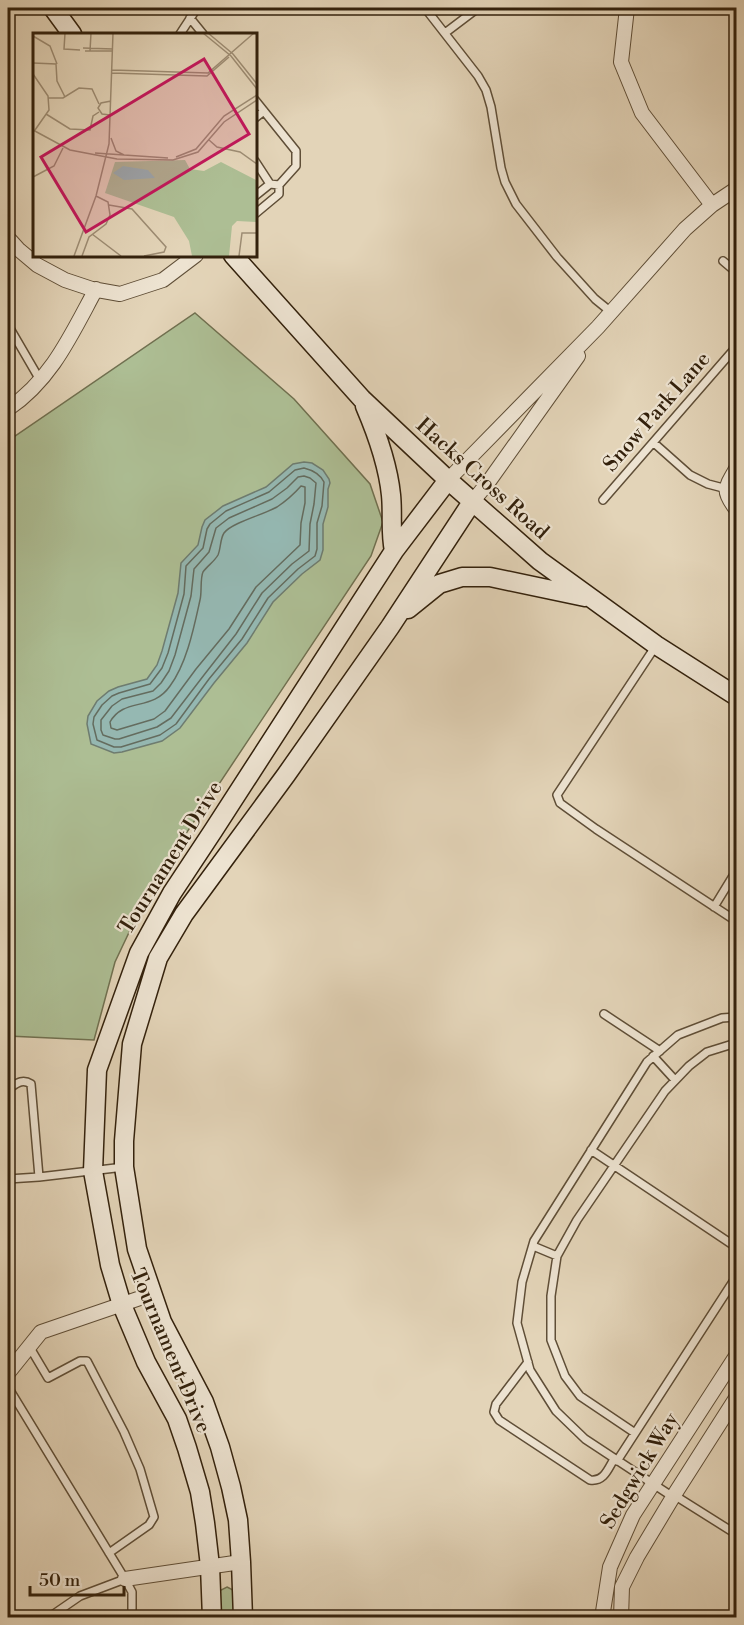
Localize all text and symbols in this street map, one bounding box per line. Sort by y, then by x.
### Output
inset map [33,33,256,256]
street label: Snow Park Lane [598,347,716,477]
street label: Hacks Cross Road [410,413,554,546]
street label: Tournament Drive [113,777,229,939]
street label: Tournament Drive [124,1265,216,1437]
street label: Sedgwick Way [595,1407,685,1534]
scale bar [30,1559,124,1597]
text: 50 m [39,1569,81,1592]

